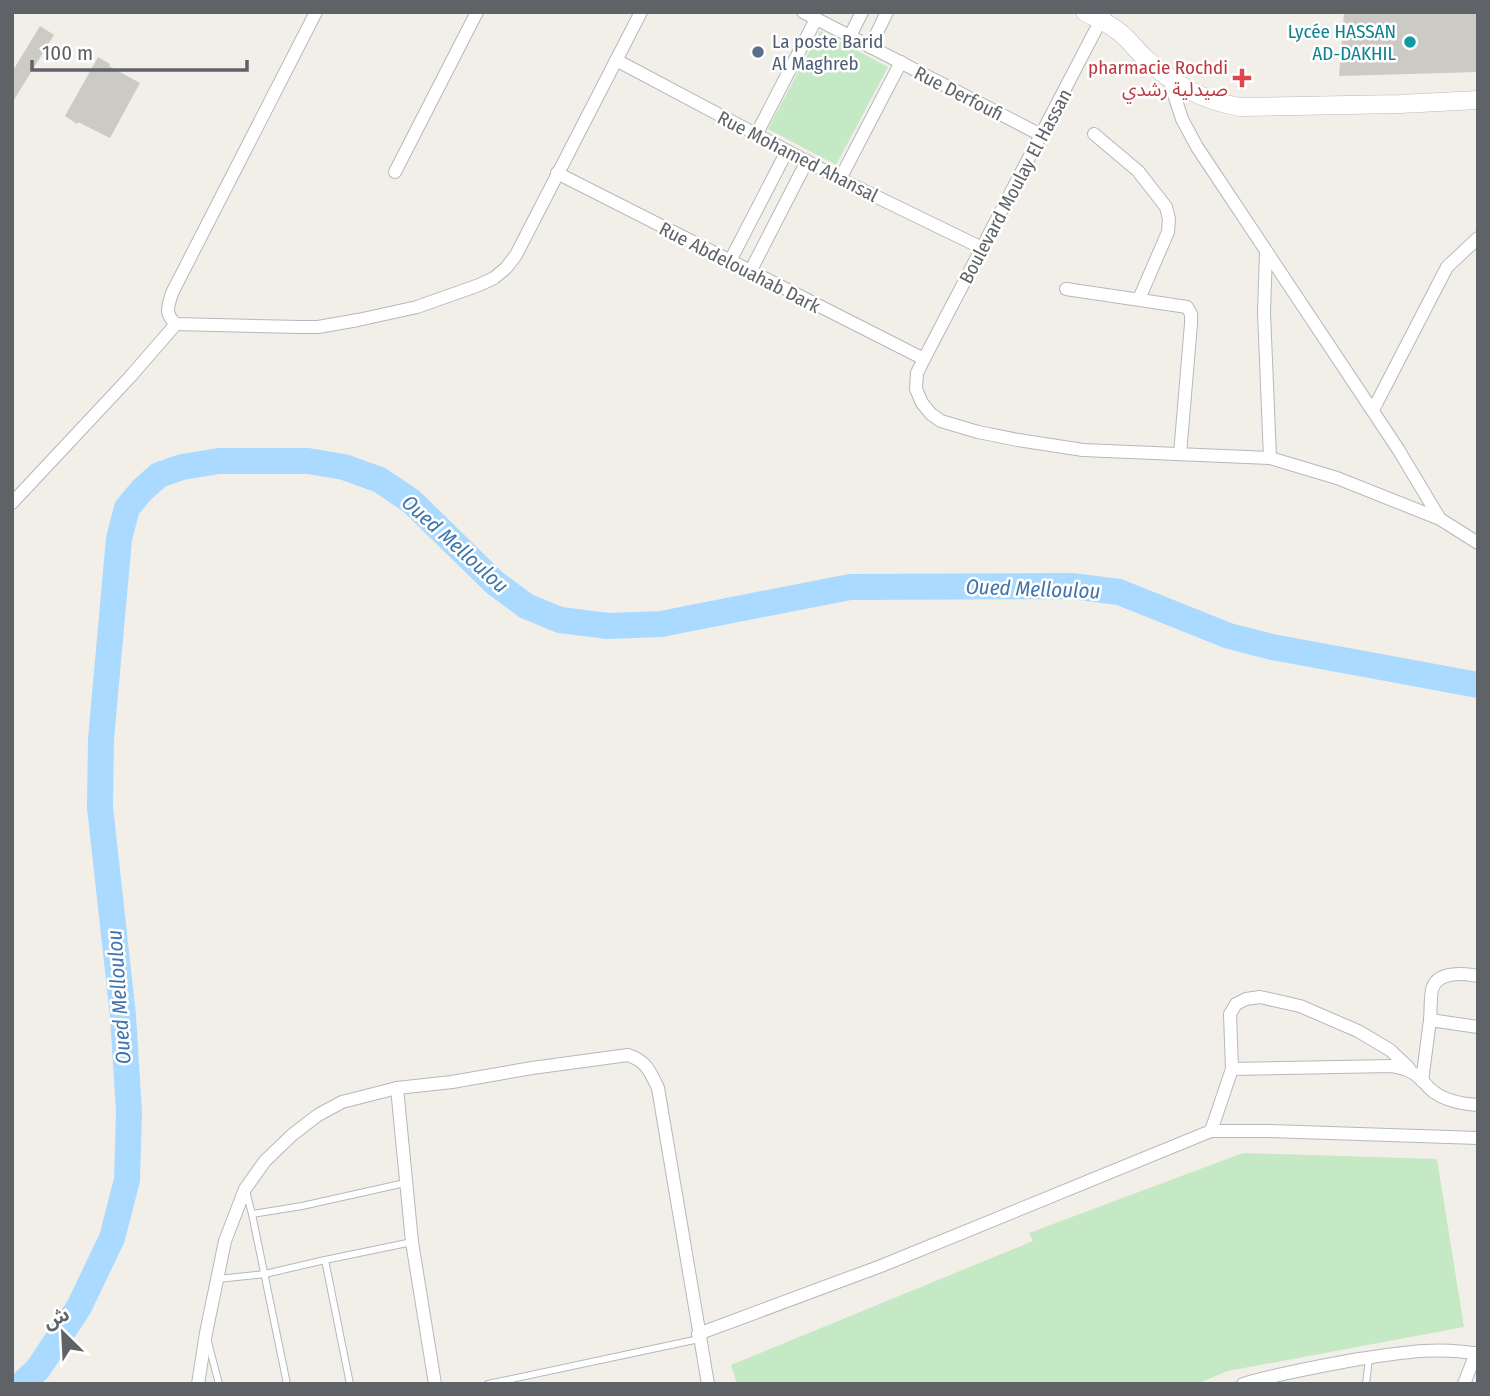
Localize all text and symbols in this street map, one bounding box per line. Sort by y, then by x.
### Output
place label: Lycée HASSAN AD-DAKHIL [1288,20,1397,65]
scale bar [32,28,247,72]
place label: La poste Barid Al Maghreb [772,30,883,75]
marker: Lycée HASSAN AD-DAKHIL [1402,34,1418,50]
text: 100 m [42,40,93,66]
marker: La poste Barid Al Maghreb [750,44,766,60]
place label: pharmacie Rochdi صيدلية رشدي [1088,56,1228,104]
street label: Rue Derfoufi [910,61,1007,126]
marker: pharmacie Rochdi صيدلية رشدي [1234,70,1250,86]
street label: Boulevard Moulay El Hassan [954,85,1077,288]
street label: Rue Mohamed Ahansal [714,106,882,207]
street label: Rue Abdelouahab Dark [655,217,824,318]
water label: Oued Melloulou [396,489,514,599]
water label: Oued Melloulou [965,574,1101,604]
water label: Oued Melloulou [101,929,137,1065]
north arrow [28,1298,98,1368]
text: ش [40,1302,73,1334]

